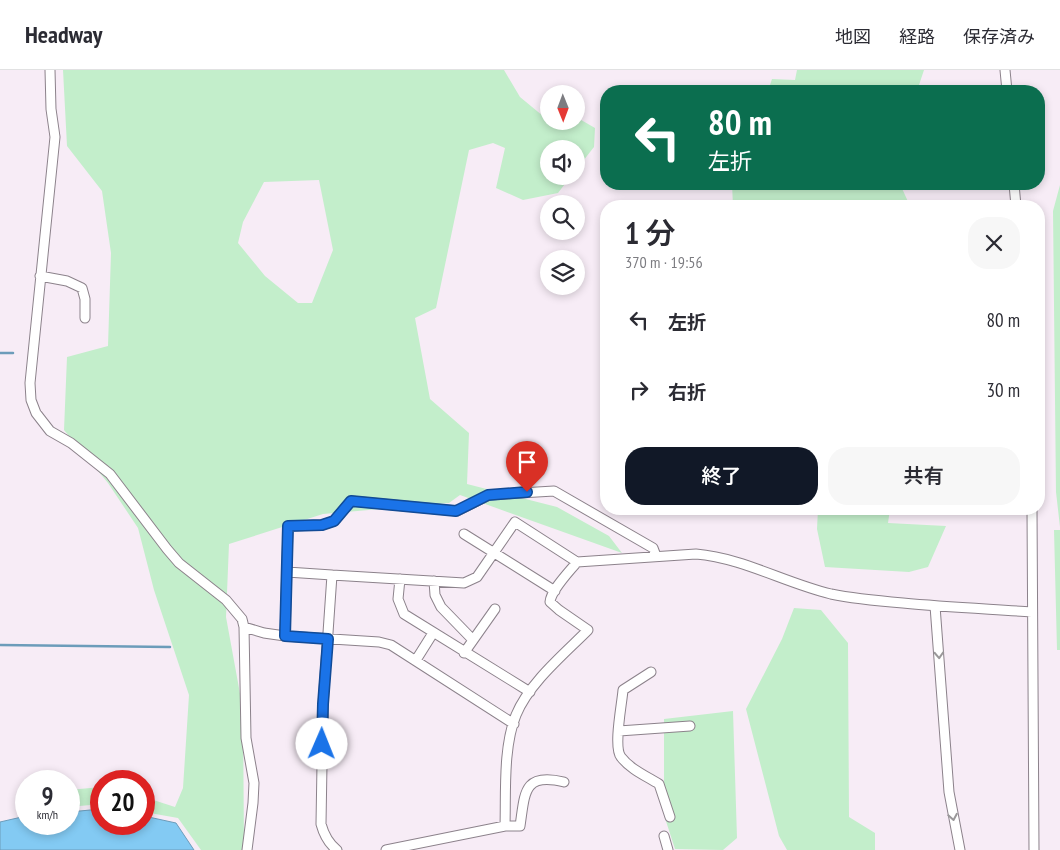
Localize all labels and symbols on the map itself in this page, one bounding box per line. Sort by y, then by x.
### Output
north arrow [540,85,585,130]
pin [506,441,548,492]
one-way arrow [934,651,945,659]
position arrow [295,717,347,769]
speed limit sign: 20 [90,770,155,835]
one-way arrow [948,812,958,821]

